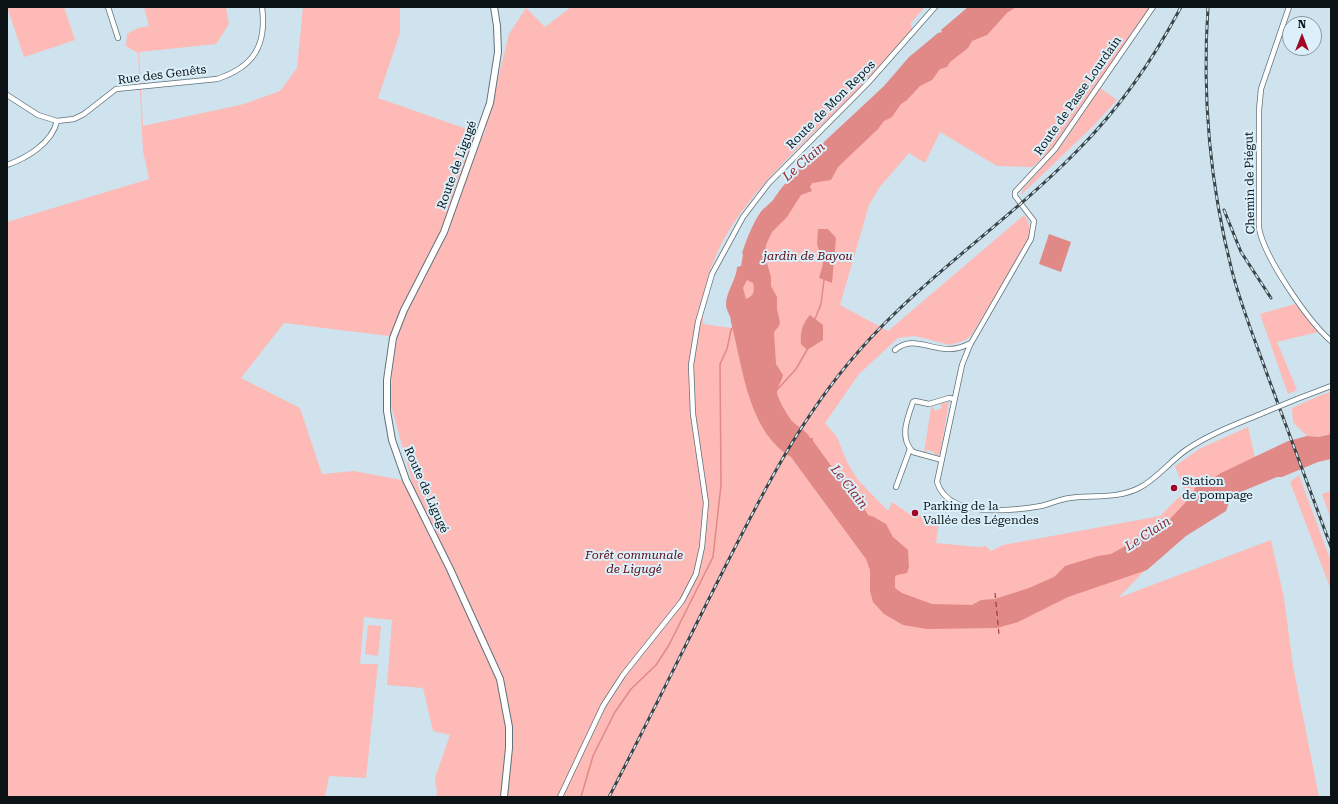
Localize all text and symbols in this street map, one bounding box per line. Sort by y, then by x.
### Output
north arrow [1282,16,1322,56]
text: N [1298,18,1306,31]
street label: Route de Passe Lourdain [1031,34,1125,158]
street label: Route de Mon Repos [784,58,878,152]
street label: Rue des Genêts [117,62,207,88]
street label: Route de Ligugé [434,119,480,211]
street label: Chemin de Piégut [1242,132,1258,234]
water label: Le Clain [780,139,828,185]
park label: jardin de Bayou [763,249,853,263]
street label: Route de Ligugé [401,445,451,535]
water label: Le Clain [827,462,871,512]
place label: Station de pompage [1182,474,1253,502]
marker: Station de pompage [1169,483,1179,493]
place label: Parking de la Vallée des Légendes [923,499,1039,527]
marker: Parking de la Vallée des Légendes [910,508,920,518]
water label: Le Clain [1122,514,1174,554]
park label: Forêt communale de Ligugé [585,548,683,576]

